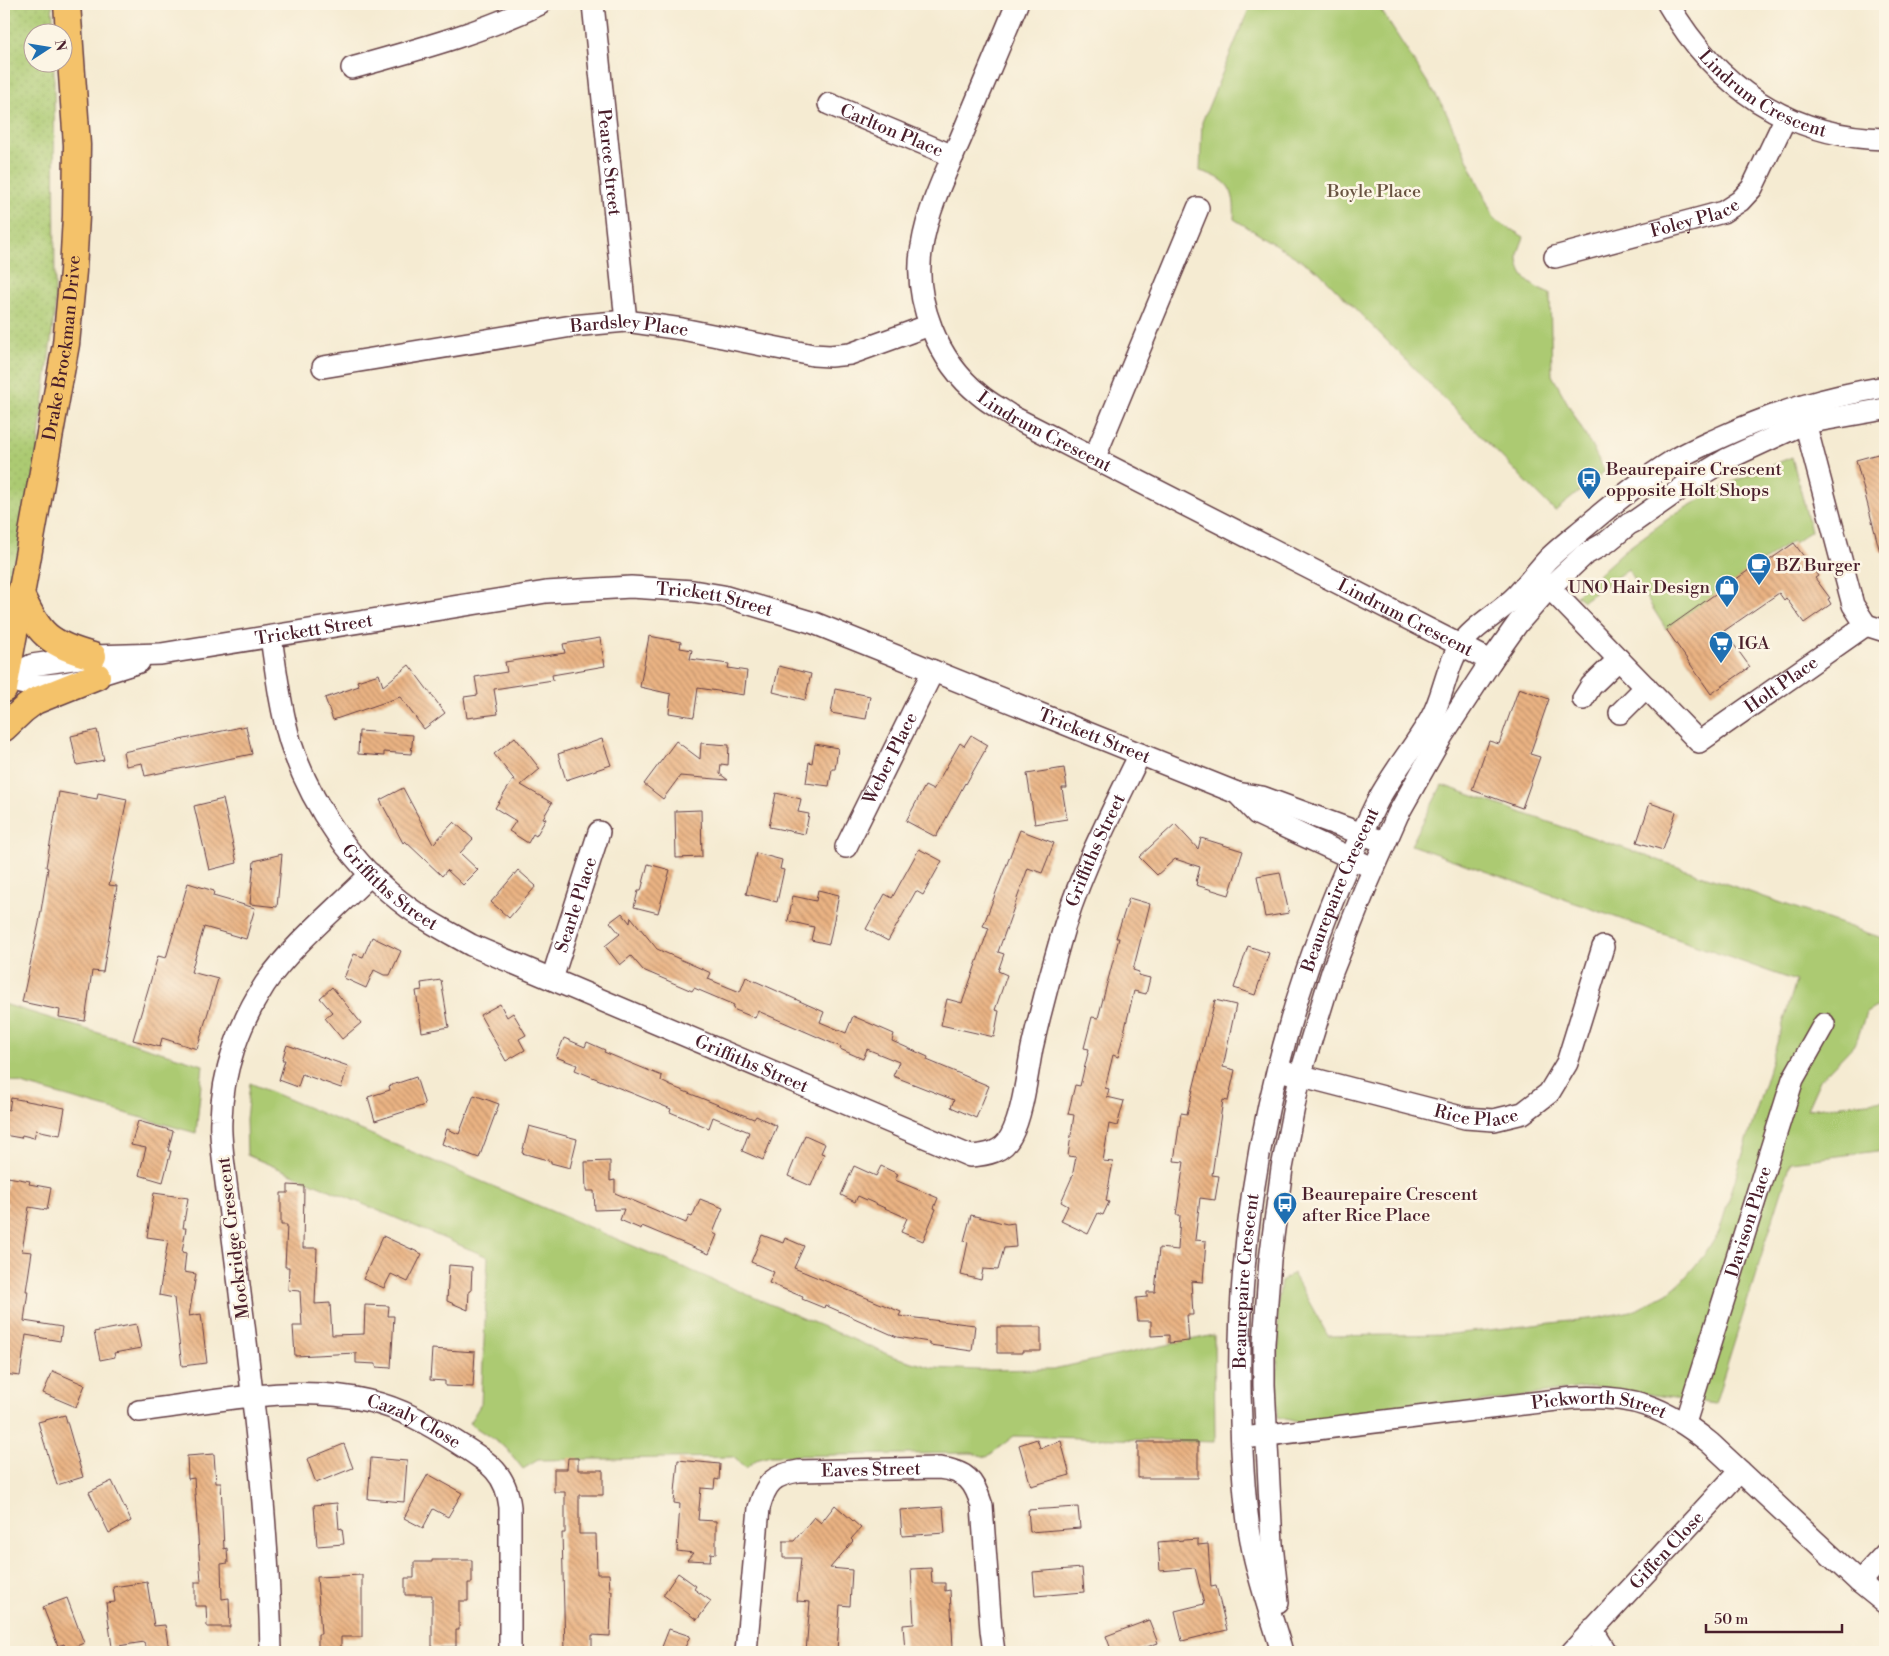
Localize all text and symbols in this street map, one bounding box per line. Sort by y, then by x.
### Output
north arrow [22,22,72,72]
text: N [50,38,70,53]
street label: Lindrum Crescent [1693,45,1830,143]
street label: Carlton Place [836,99,947,163]
street label: Pearce Street [592,107,626,218]
park label: Boyle Place [1326,180,1421,203]
street label: Foley Place [1648,193,1744,243]
street label: Drake Brockman Drive [38,255,86,443]
street label: Bardsley Place [568,310,691,342]
street label: Lindrum Crescent [972,386,1116,478]
place label: Beaurepaire Crescent opposite Holt Shops [1605,458,1783,502]
bus stop icon: Beaurepaire Crescent opposite Holt Shops [1576,466,1602,500]
cafe icon: BZ Burger [1746,552,1772,586]
place label: BZ Burger [1775,554,1861,577]
street label: Lindrum Crescent [1334,574,1478,662]
shop icon: UNO Hair Design [1714,574,1740,608]
place label: UNO Hair Design [1568,576,1710,599]
street label: Trickett Street [655,578,776,622]
street label: Trickett Street [253,609,375,651]
supermarket icon: IGA [1708,630,1734,664]
place label: IGA [1738,632,1770,655]
street label: Holt Place [1740,651,1823,719]
street label: Trickett Street [1035,703,1154,769]
street label: Weber Place [857,709,923,809]
street label: Griffiths Street [1061,790,1131,910]
street label: Beaurepaire Crescent [1296,803,1385,976]
street label: Griffiths Street [336,839,442,936]
street label: Searle Place [550,854,602,956]
street label: Griffiths Street [691,1030,812,1099]
street label: Rice Place [1432,1099,1521,1132]
street label: Mockridge Crescent [212,1155,255,1320]
street label: Davison Place [1720,1163,1777,1280]
place label: Beaurepaire Crescent after Rice Place [1301,1183,1479,1227]
street label: Beaurepaire Crescent [1229,1191,1265,1370]
bus stop icon: Beaurepaire Crescent after Rice Place [1272,1191,1298,1225]
street label: Pickworth Street [1530,1386,1671,1425]
street label: Cazaly Close [365,1390,465,1454]
street label: Eaves Street [821,1457,922,1483]
street label: Giffen Close [1625,1506,1709,1595]
scale bar [1706,1601,1843,1633]
text: 50 m [1714,1610,1748,1629]

